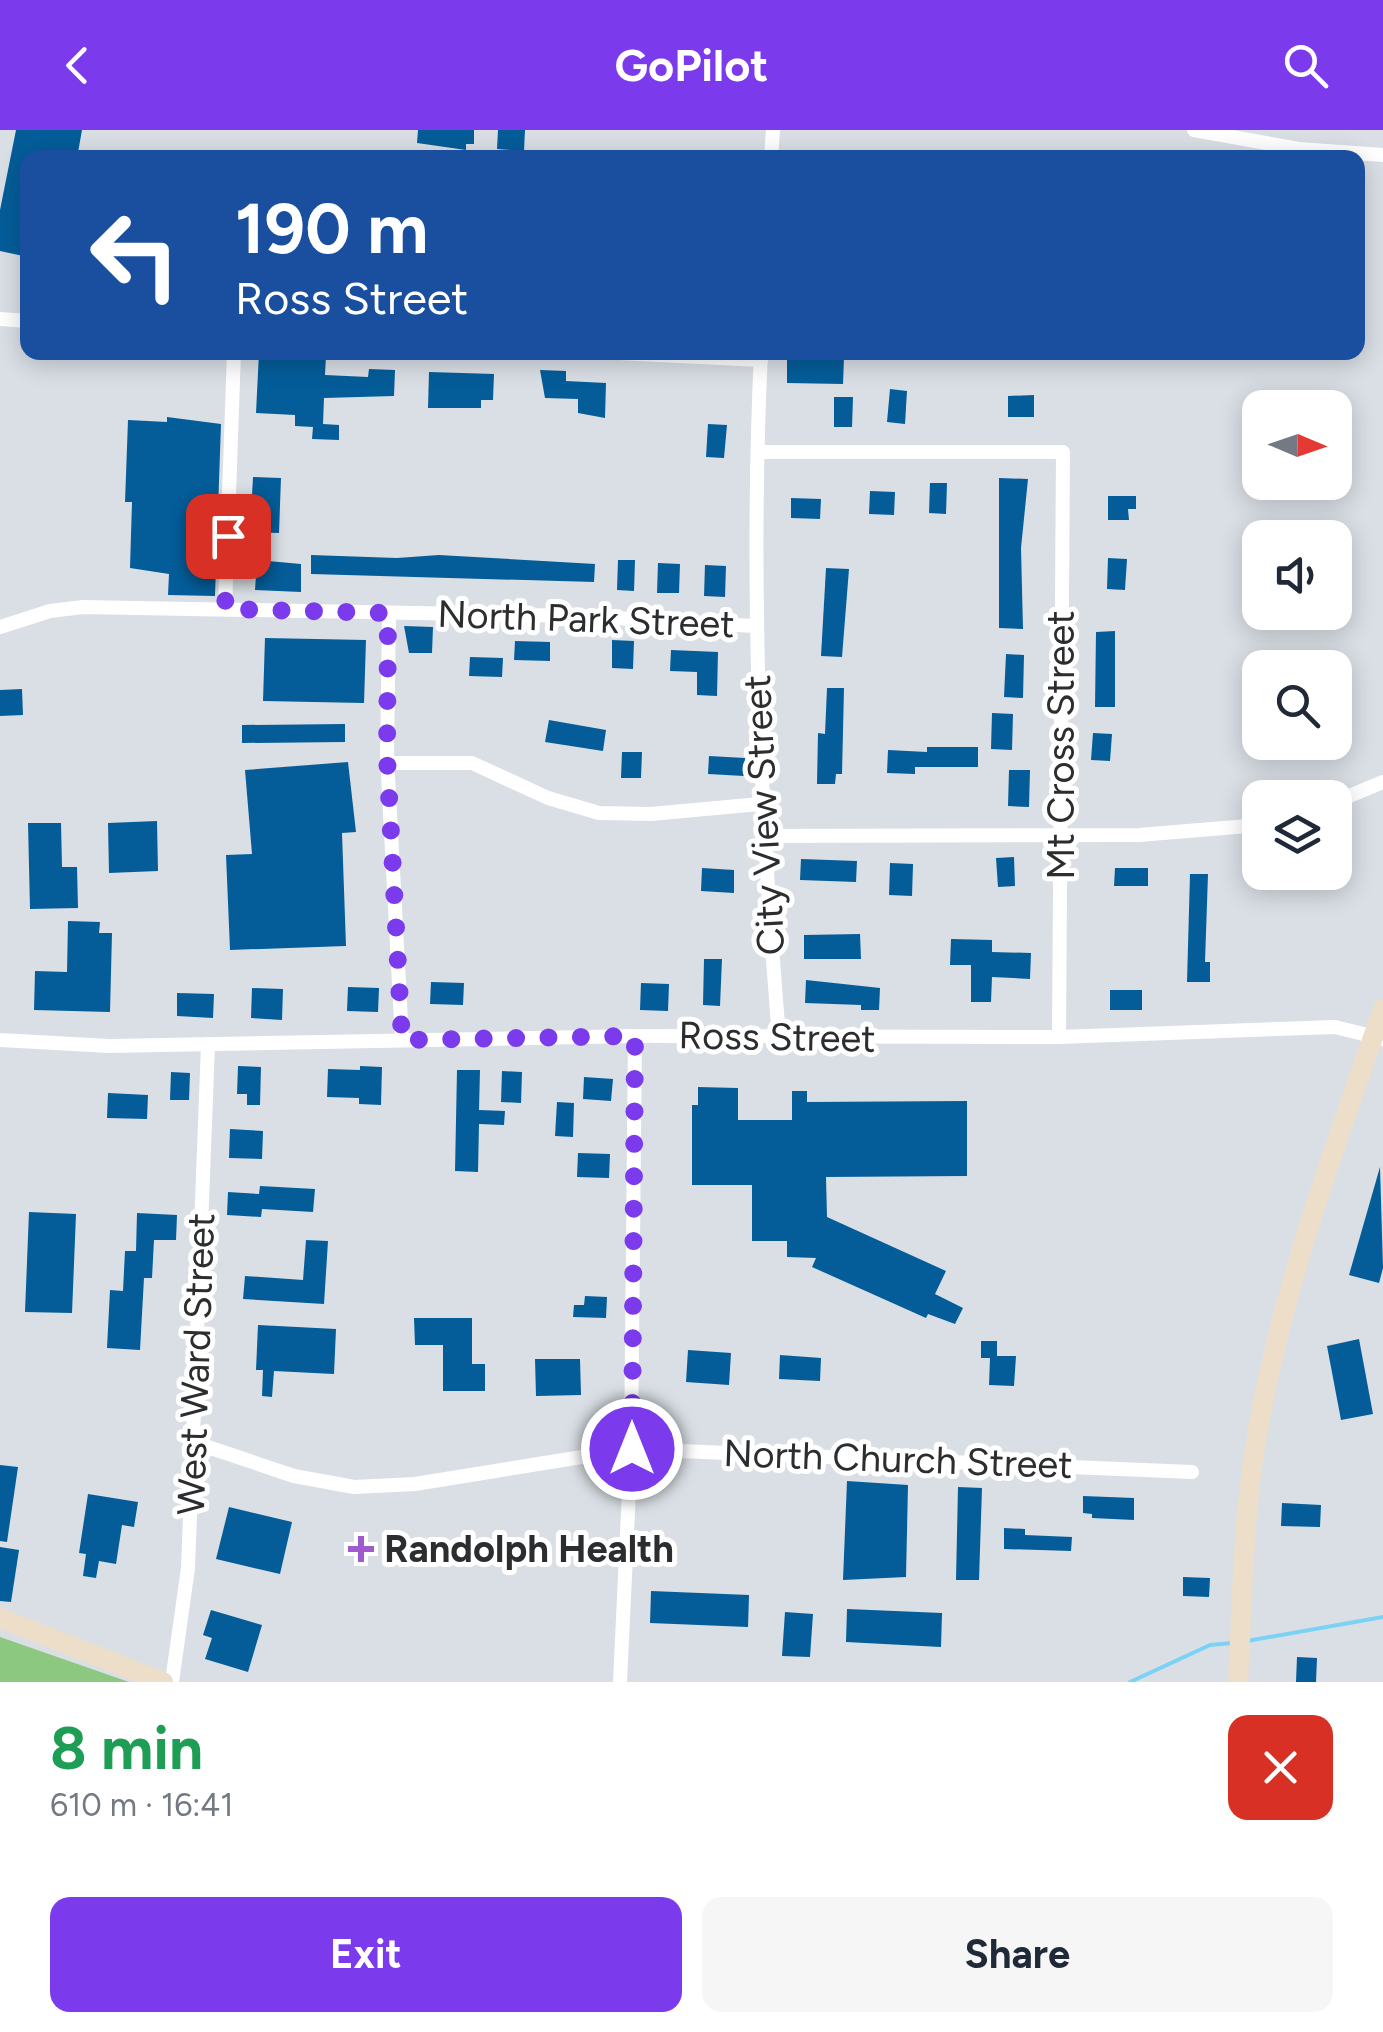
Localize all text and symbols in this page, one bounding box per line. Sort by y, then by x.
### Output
icon: back [50,38,105,93]
text: GoPilot [615,38,768,92]
icon: search [1278,38,1333,93]
text: 190 m [235,186,428,271]
icon: left [70,190,200,320]
text: Ross Street [235,271,468,325]
north arrow [1242,390,1352,500]
map controls [1242,390,1352,890]
pin [186,494,271,579]
icon: arrive [201,509,256,564]
button: sound [1242,520,1352,630]
street label: North Park Street [437,591,735,647]
street label: Mt Cross Street [1038,610,1084,880]
button: search [1242,650,1352,760]
street label: City View Street [734,674,794,956]
button: layers [1242,780,1352,890]
street label: Ross Street [678,1012,876,1062]
street label: West Ward Street [168,1212,224,1516]
position arrow [580,1397,684,1501]
street label: North Church Street [723,1430,1073,1488]
place label: Randolph Health [384,1526,674,1572]
marker: Randolph Health [348,1536,374,1562]
text: 8 min [50,1712,203,1784]
button: close [1228,1715,1333,1820]
text: 610 m · 16:41 [50,1786,233,1824]
button: Exit [50,1897,682,2012]
button: Share [702,1897,1333,2012]

